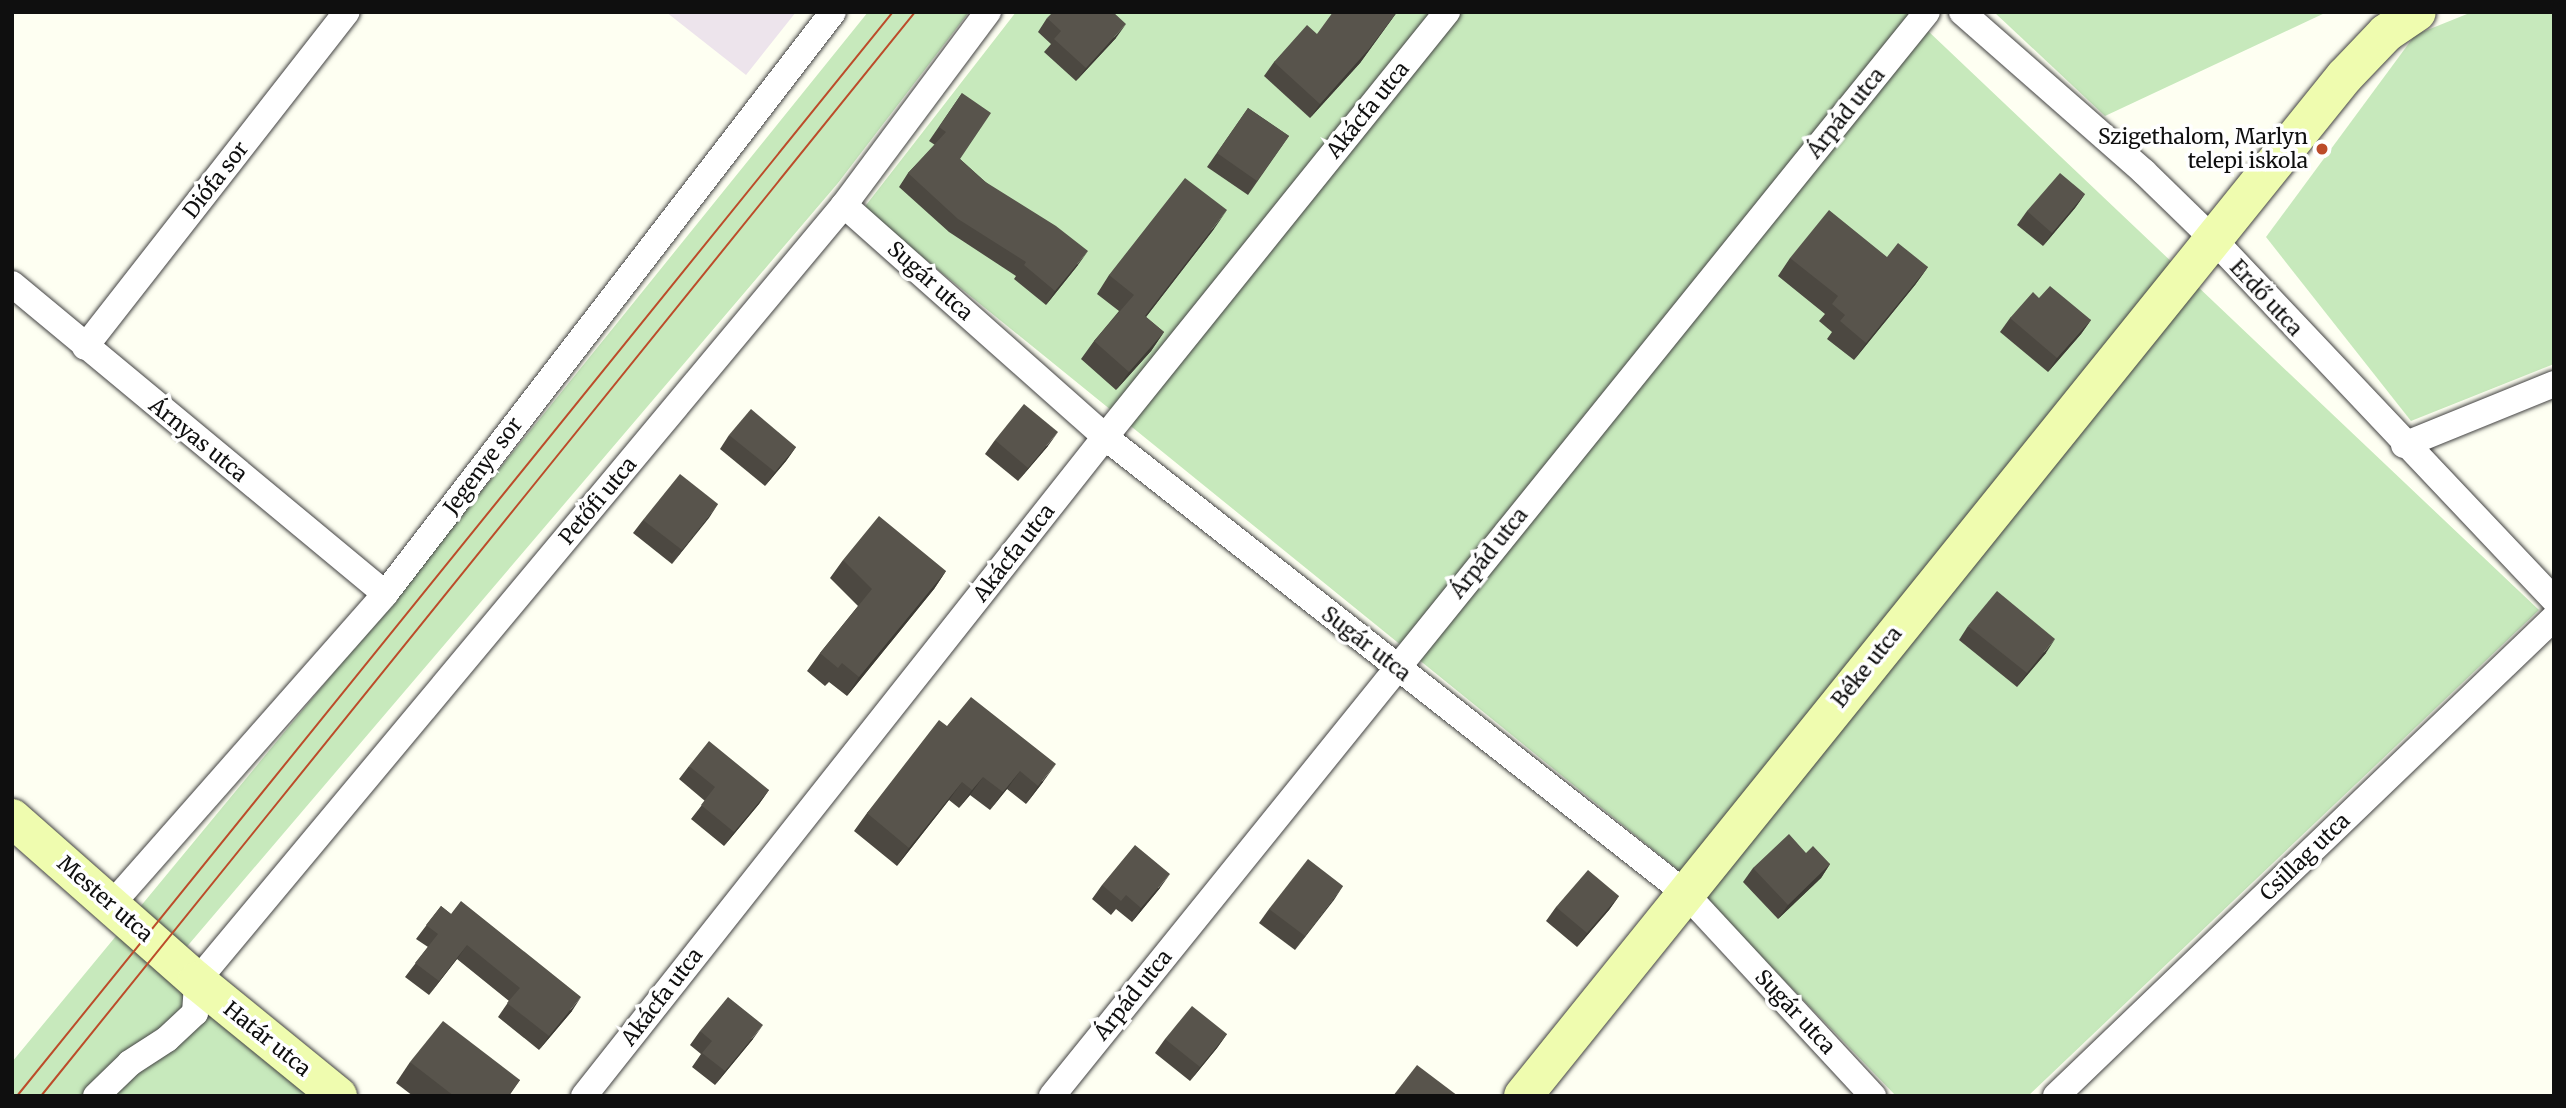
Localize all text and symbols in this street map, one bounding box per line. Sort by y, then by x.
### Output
street label: Akácfa utca [1321,57,1415,163]
street label: Árpád utca [1802,63,1890,163]
place label: Szigethalom, Marlyn telepi iskola [2098,124,2308,174]
street label: Diófa sor [178,136,254,224]
marker: Szigethalom, Marlyn telepi iskola [2314,141,2330,157]
street label: Sugár utca [882,236,978,326]
street label: Erdő utca [2225,255,2307,341]
street label: Árnyas utca [144,393,252,487]
street label: Jegenye sor [438,413,528,519]
street label: Petőfi utca [554,452,642,550]
street label: Akácfa utca [968,499,1060,607]
street label: Árpád utca [1445,503,1533,603]
street label: Sugár utca [1316,601,1416,687]
street label: Béke utca [1827,621,1907,713]
street label: Csillag utca [2255,808,2355,906]
street label: Mester utca [52,851,158,947]
street label: Akácfa utca [616,943,708,1051]
street label: Árpád utca [1089,945,1177,1045]
street label: Sugár utca [1750,965,1840,1059]
street label: Határ utca [219,996,315,1082]

